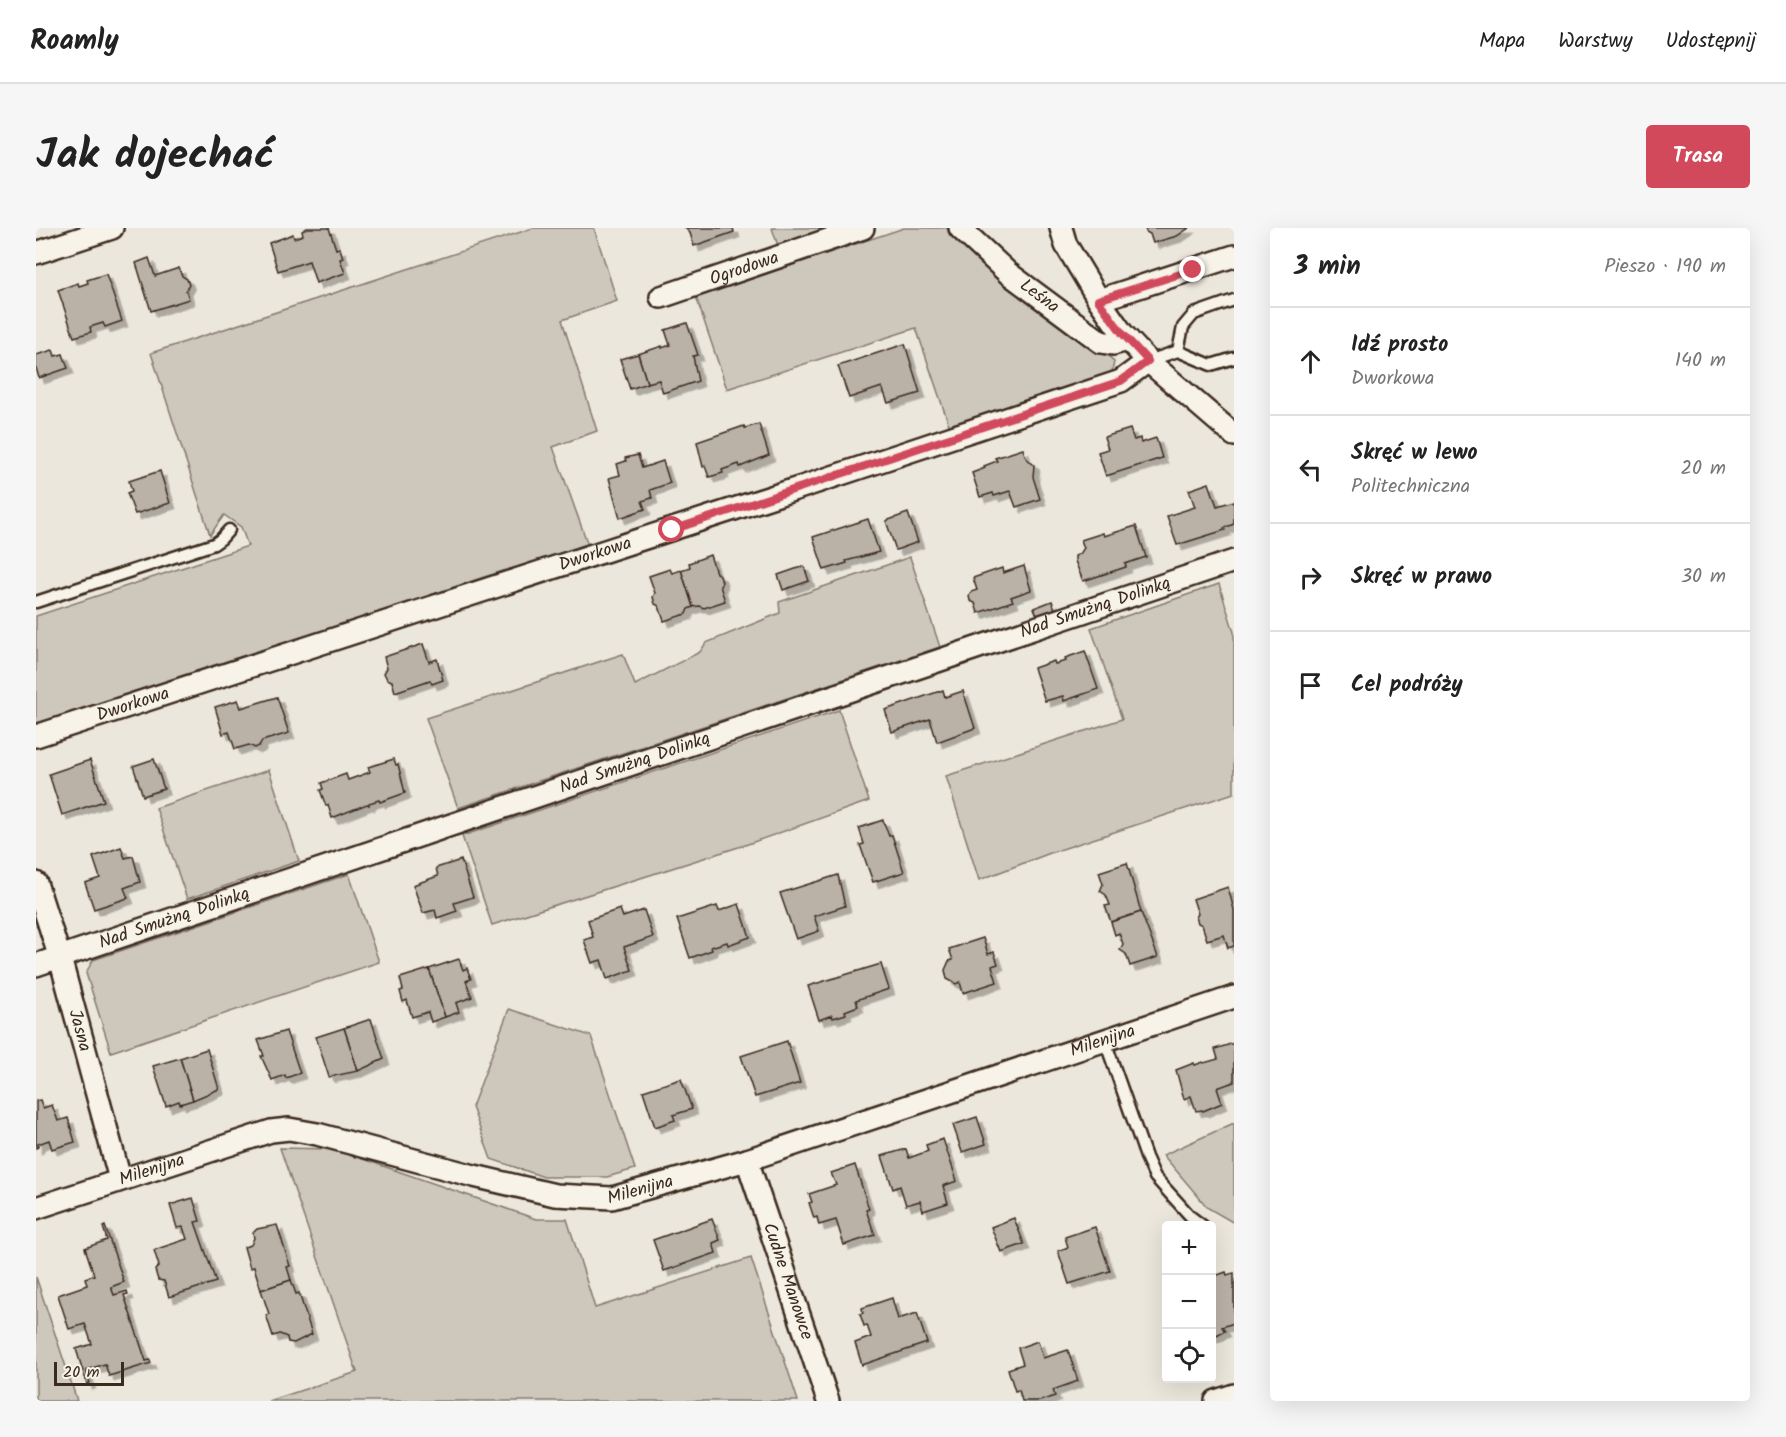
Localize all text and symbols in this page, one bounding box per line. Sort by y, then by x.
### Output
text: Roamly [30,19,119,64]
text: Mapa [1479,25,1525,58]
text: Warstwy [1558,25,1633,58]
text: Udostępnij [1666,25,1756,58]
text: Jak dojechać [36,123,274,190]
button: Trasa [1646,125,1750,188]
street label: Ogrodowa [706,243,783,294]
text: 3 min [1294,246,1361,288]
text: Pieszo · 190 m [1604,251,1726,283]
route end [1179,256,1205,282]
street label: Leśna [1013,272,1066,321]
text: Idź prosto [1351,328,1448,363]
icon: ahead [1294,345,1327,378]
text: 140 m [1675,345,1726,377]
text: Dworkowa [1351,363,1434,395]
text: Skręć w lewo [1351,436,1478,471]
icon: left [1294,453,1327,486]
text: 20 m [1680,453,1726,485]
text: Politechniczna [1351,471,1470,503]
route start [658,516,684,542]
street label: Dworkowa [555,529,635,580]
text: Skręć w prawo [1351,560,1492,595]
icon: right [1294,561,1327,594]
text: 30 m [1681,561,1726,593]
street label: Nad Smużną Dolinką [1016,569,1175,647]
text: Cel podróży [1351,668,1463,703]
icon: arrive [1294,669,1327,702]
street label: Dworkowa [93,679,173,730]
street label: Nad Smużną Dolinką [556,724,714,802]
street label: Nad Smużną Dolinką [95,879,254,957]
street label: Jasna [60,1006,99,1055]
street label: Milenijna [1066,1016,1139,1065]
street label: Milenijna [115,1146,189,1194]
street label: Milenijna [604,1167,677,1213]
street label: Cudne Manowce [755,1219,821,1344]
map controls [1162,1221,1216,1383]
button: + [1162,1221,1216,1275]
button: − [1162,1275,1216,1329]
button: locate [1162,1329,1216,1383]
scale bar [54,1359,124,1386]
text: 20 m [63,1360,99,1385]

